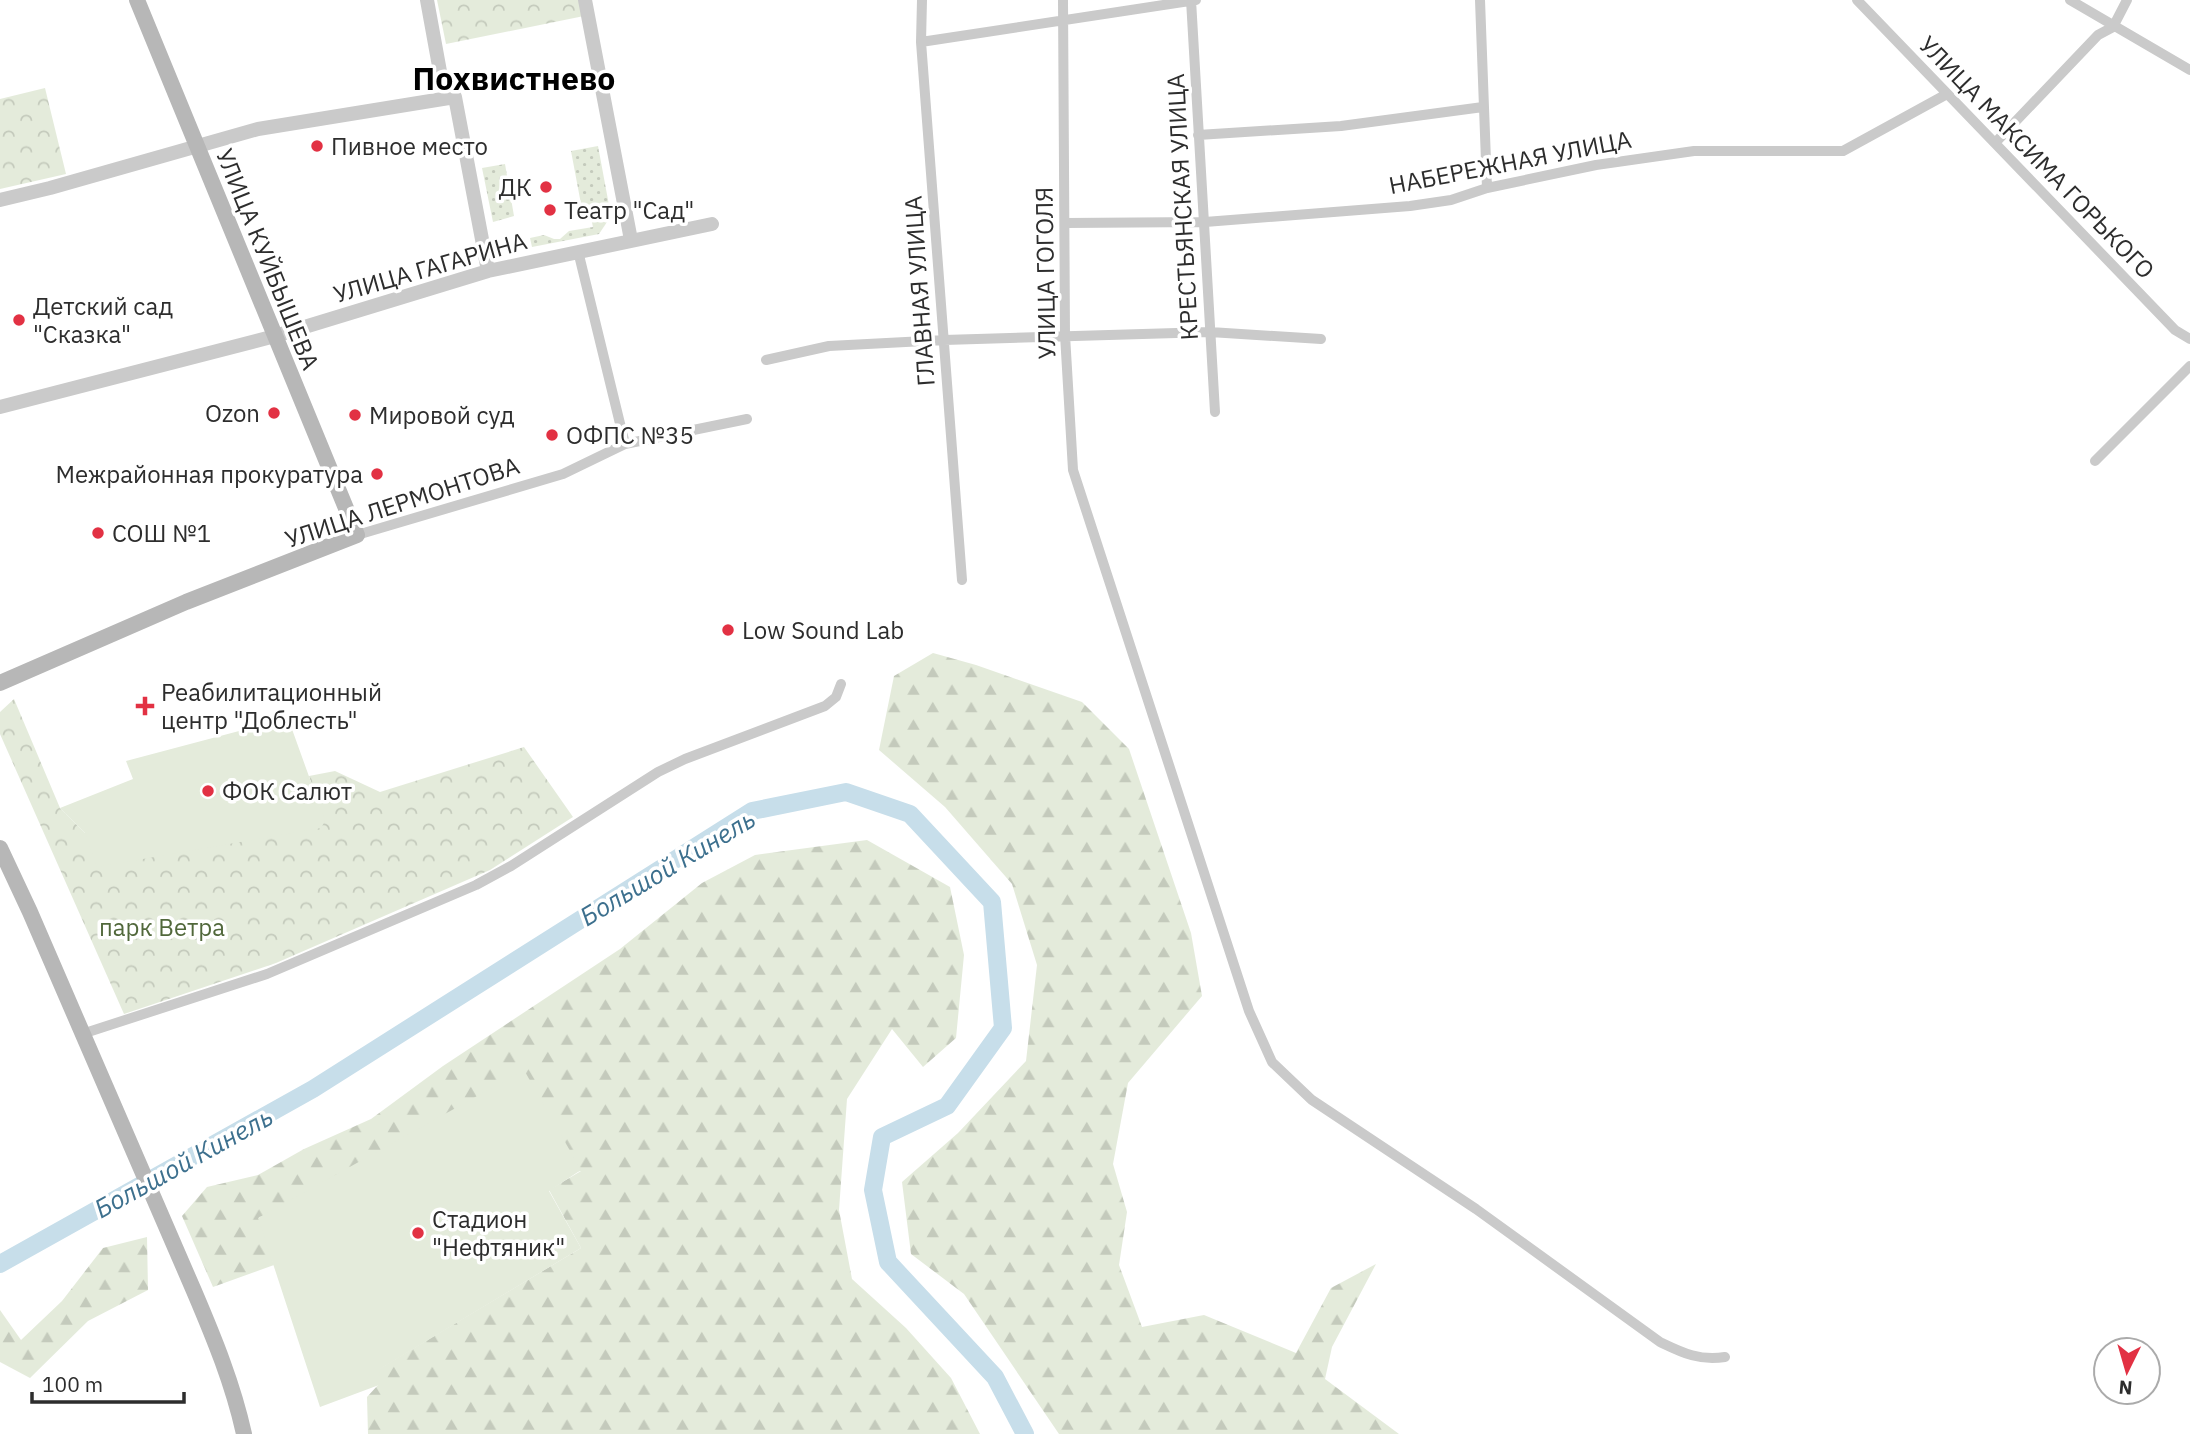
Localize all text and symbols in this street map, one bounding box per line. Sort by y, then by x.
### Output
street label: УЛИЦА МАКСИМА ГОРЬКОГО [1912,29,2162,285]
district label: Похвистнево [413,57,615,99]
street label: КРЕСТЬЯНСКАЯ УЛИЦА [1159,73,1205,341]
street label: НАБЕРЕЖНАЯ УЛИЦА [1386,123,1634,201]
place label: Пивное место [331,130,488,162]
marker: Пивное место [309,138,325,154]
street label: УЛИЦА КУЙБЫШЕВА [209,144,327,374]
place label: ДК [499,171,532,203]
marker: ДК [538,179,554,195]
street label: УЛИЦА ГОГОЛЯ [1027,186,1063,360]
place label: Театр "Сад" [564,194,694,226]
street label: ГЛАВНАЯ УЛИЦА [896,195,942,387]
marker: Театр "Сад" [542,202,558,218]
street label: УЛИЦА ГАГАРИНА [330,224,530,310]
place label: Детский сад "Сказка" [33,290,173,350]
marker: Детский сад "Сказка" [11,312,27,328]
place label: Ozon [205,397,260,429]
place label: Мировой суд [369,399,514,431]
marker: Ozon [266,405,282,421]
marker: Мировой суд [347,407,363,423]
place label: ОФПС №35 [566,419,694,451]
marker: ОФПС №35 [544,427,560,443]
street label: УЛИЦА ЛЕРМОНТОВА [281,449,523,555]
place label: Межрайонная прокуратура [56,458,363,490]
marker: Межрайонная прокуратура [369,466,385,482]
place label: СОШ №1 [112,517,211,549]
marker: СОШ №1 [90,525,106,541]
place label: Low Sound Lab [742,614,904,646]
marker: Low Sound Lab [720,622,736,638]
place label: Реабилитационный центр "Доблесть" [161,676,382,736]
marker: Реабилитационный центр "Доблесть" [135,696,155,716]
place label: ФОК Салют [222,775,352,807]
marker: ФОК Салют [200,783,216,799]
water label: Большой Кинель [573,801,761,933]
park label: парк Ветра [99,911,225,943]
water label: Большой Кинель [88,1099,278,1225]
place label: Стадион "Нефтяник" [432,1203,565,1263]
marker: Стадион "Нефтяник" [410,1225,426,1241]
north arrow [2092,1336,2162,1406]
scale bar [32,1360,184,1404]
text: 100 m [42,1370,103,1398]
text: N [2118,1375,2133,1400]

